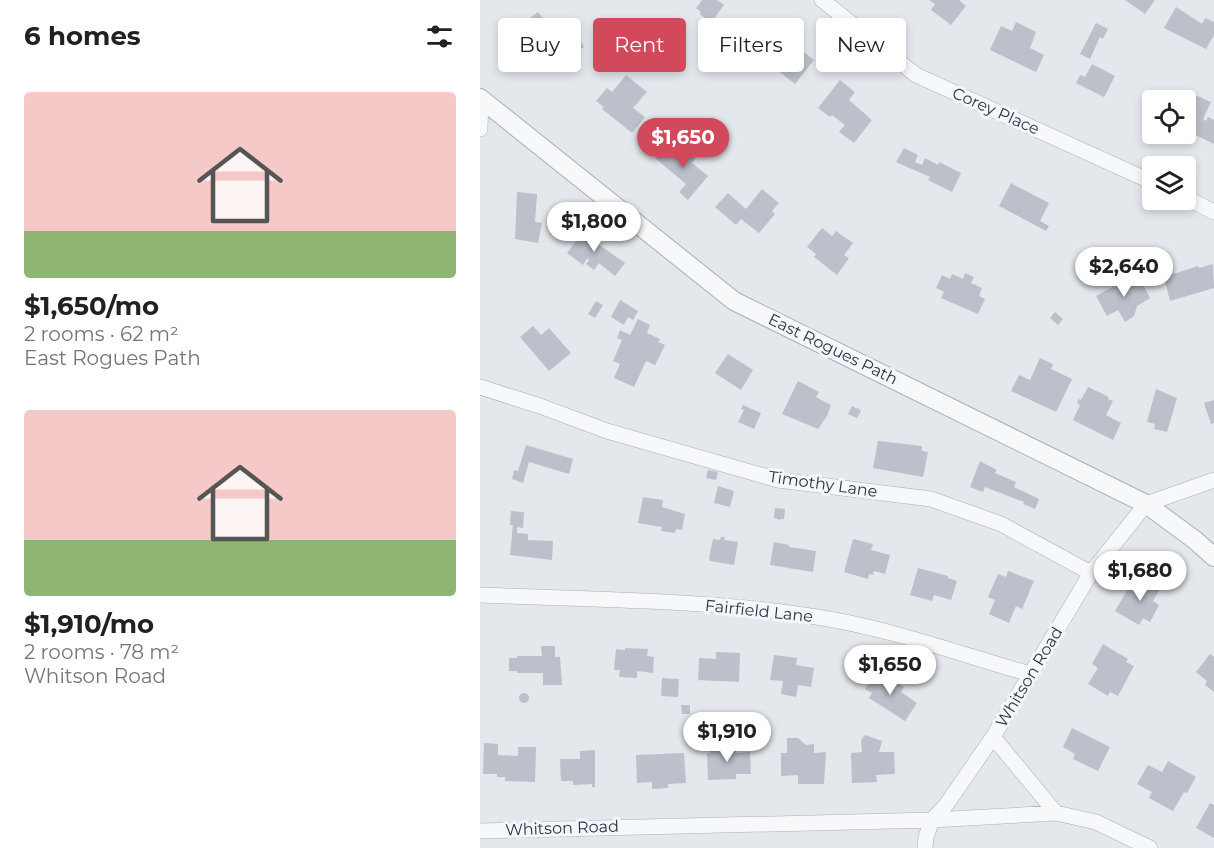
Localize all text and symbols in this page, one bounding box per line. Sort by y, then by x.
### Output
chip: Buy [498,18,581,72]
chip: Rent [593,18,686,72]
chip: Filters [698,18,804,72]
chip: New [816,18,906,72]
text: 6 homes [24,20,141,52]
icon: filters [423,20,456,53]
street label: Corey Place [949,83,1043,139]
map controls [1142,90,1196,210]
button: locate [1142,90,1196,144]
pin: $1,650 [634,118,732,169]
text: $1,650 [651,125,715,149]
icon: home [186,131,294,239]
button: layers [1142,156,1196,210]
pin: $1,800 [545,202,643,253]
text: $1,800 [561,209,627,233]
pin: $2,640 [1075,247,1173,298]
text: $2,640 [1089,254,1159,278]
text: $1,650/mo [24,290,159,322]
street label: East Rogues Path [765,309,901,389]
text: 2 rooms · 62 m² [24,322,179,346]
text: East Rogues Path [24,346,201,370]
icon: home [186,449,294,557]
street label: Timothy Lane [767,467,879,501]
pin: $1,680 [1091,551,1189,602]
text: $1,680 [1108,558,1172,582]
street label: Fairfield Lane [704,596,814,626]
text: $1,910/mo [24,608,154,640]
street label: Whitson Road [992,623,1066,731]
text: 2 rooms · 78 m² [24,640,179,664]
pin: $1,650 [841,645,939,696]
text: $1,650 [858,652,922,676]
text: Whitson Road [24,664,166,688]
pin: $1,910 [678,712,776,763]
text: $1,910 [697,719,757,743]
street label: Whitson Road [505,817,619,839]

